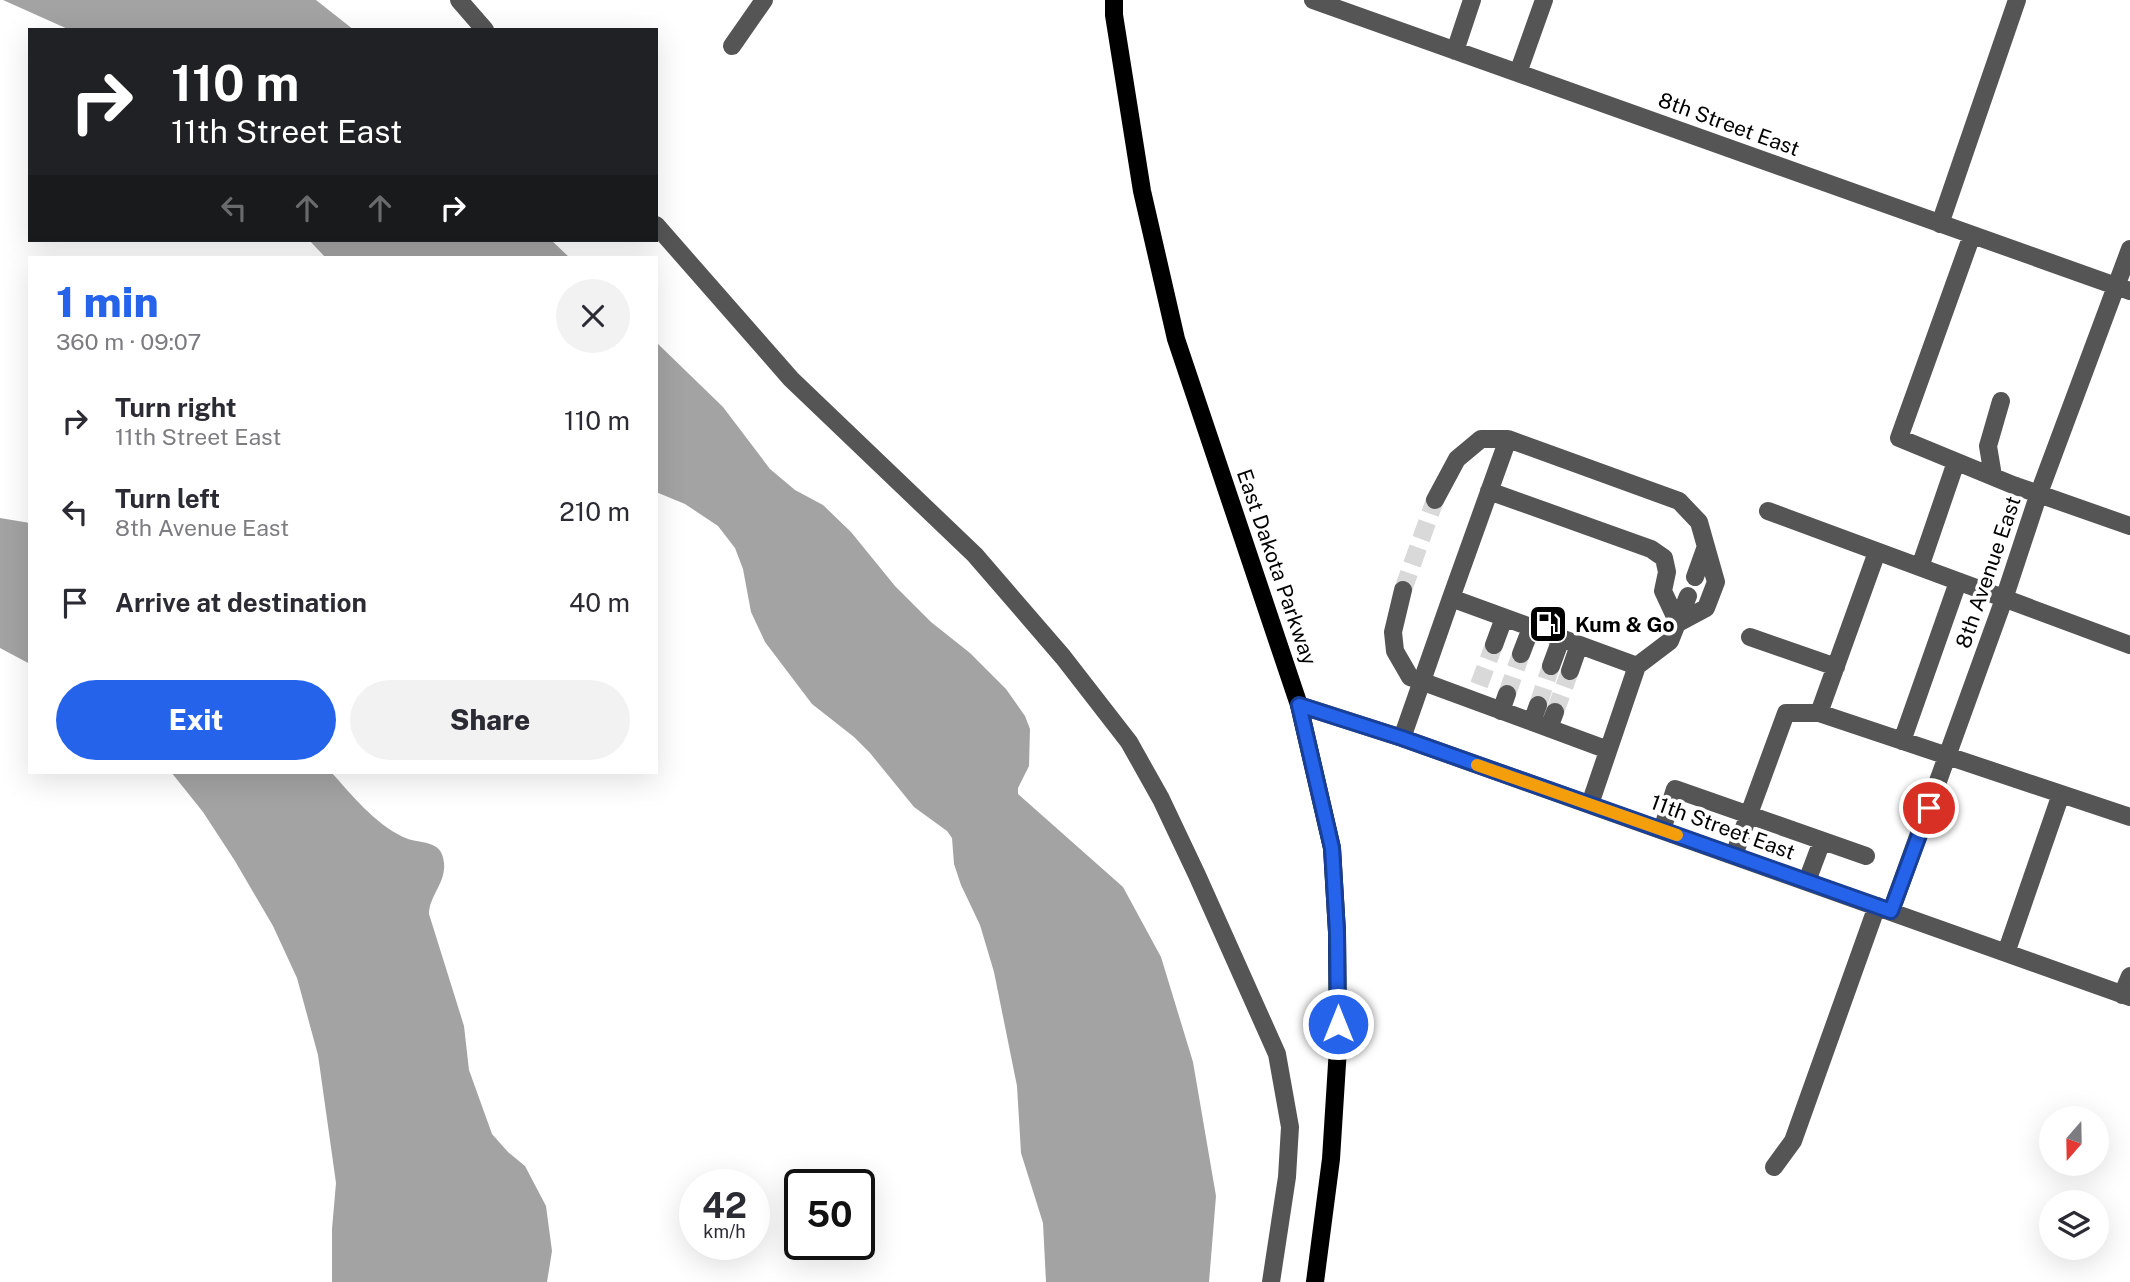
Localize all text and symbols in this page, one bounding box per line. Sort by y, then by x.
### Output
text: 110 m [171,54,299,112]
icon: right [56,56,147,147]
street label: 8th Street East [1655,87,1803,161]
text: 11th Street East [171,113,402,150]
icon: left [215,189,253,227]
icon: ahead [288,189,326,227]
icon: ahead [361,189,399,227]
icon: right [434,189,472,227]
text: 1 min [56,277,159,326]
button: close [556,279,630,353]
text: 360 m · 09:07 [56,328,201,355]
text: Turn right [115,392,237,423]
icon: right [56,402,94,440]
text: 110 m [564,405,630,436]
text: 11th Street East [115,423,281,450]
street label: East Dakota Parkway [1232,466,1322,668]
text: Turn left [115,483,220,514]
icon: left [56,493,94,531]
street label: 8th Avenue East [1950,493,2026,651]
text: 210 m [559,496,630,527]
text: 8th Avenue East [115,514,289,541]
icon: arrive [56,584,94,622]
text: Arrive at destination [115,587,367,618]
text: 40 m [569,587,630,618]
fuel station icon: Kum & Go [1527,603,1569,645]
place label: Kum & Go [1575,612,1675,637]
button: Exit [56,680,336,760]
button: Share [350,680,630,760]
pin [1899,778,1959,838]
street label: 11th Street East [1647,789,1799,865]
icon: arrive [1910,789,1948,827]
position arrow [1301,987,1375,1061]
north arrow [2039,1106,2109,1176]
map controls [2039,1106,2109,1260]
speed limit sign: 50 [784,1169,875,1260]
text: 42 [702,1185,747,1226]
button: layers [2039,1190,2109,1260]
text: km/h [703,1221,746,1242]

